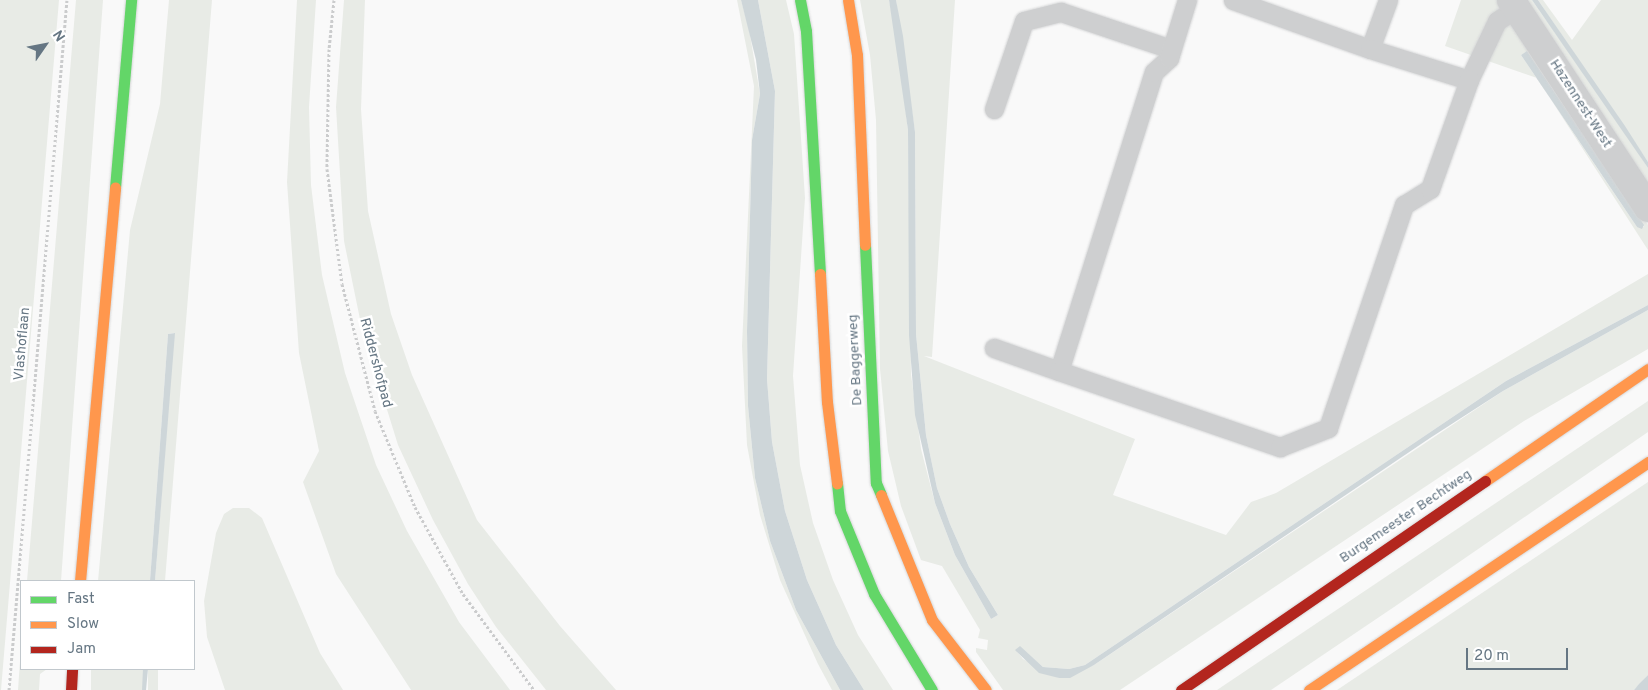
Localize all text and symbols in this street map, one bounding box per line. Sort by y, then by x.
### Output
north arrow [20,20,70,70]
text: N [48,28,68,45]
street label: Hazennest-West [1545,57,1615,151]
street label: Vlashoflaan [11,307,35,381]
street label: De Baggerweg [845,314,867,406]
street label: Riddershofpad [355,316,395,410]
street label: Burgemeester Bechtweg [1337,467,1475,567]
legend [20,580,195,670]
text: Fast [67,590,95,609]
text: Slow [67,615,99,634]
scale bar [1468,638,1570,670]
text: Jam [67,640,96,659]
text: 20 m [1474,647,1509,666]

